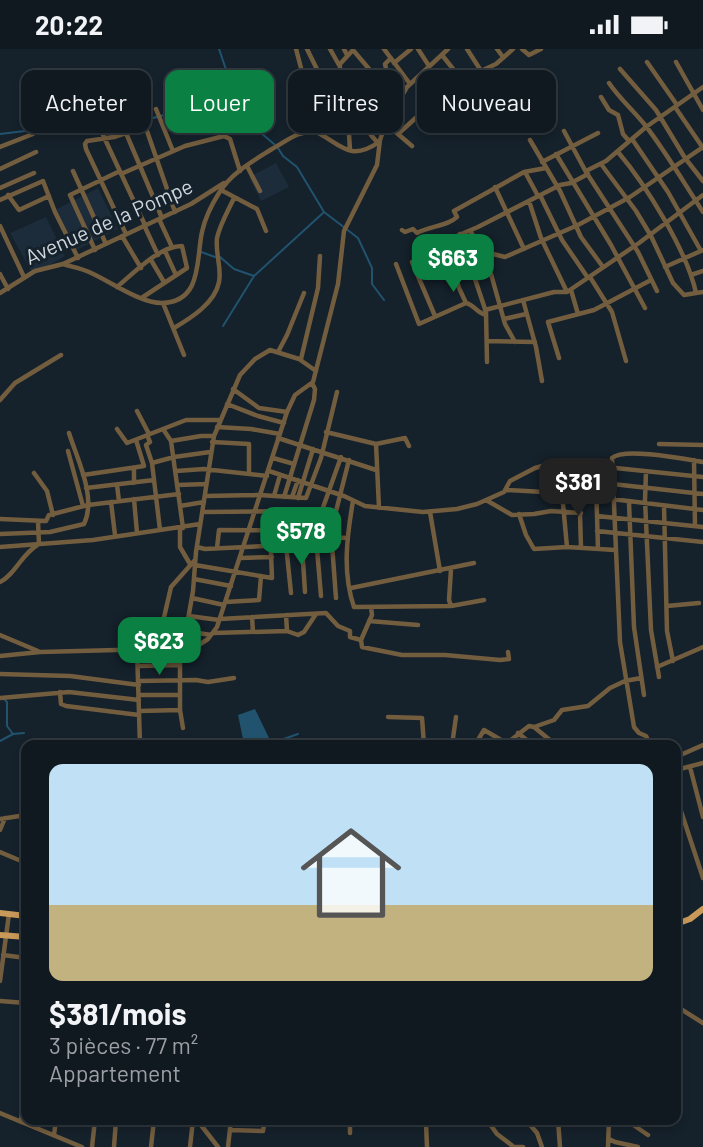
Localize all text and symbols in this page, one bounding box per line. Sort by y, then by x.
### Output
text: 20:22 [35,9,103,40]
chip: Acheter [21,70,151,133]
chip: Louer [165,70,274,133]
chip: Filtres [288,70,403,133]
chip: Nouveau [417,70,556,133]
street label: Avenue de la Pompe [21,172,196,269]
pin: $663 [412,235,494,294]
text: $663 [428,243,478,271]
pin: $381 [537,459,619,518]
text: $381 [555,467,601,495]
pin: $578 [260,507,342,567]
text: $578 [276,516,326,544]
pin: $623 [118,617,200,677]
text: $623 [134,626,184,654]
icon: home [288,810,414,936]
text: $381/mois [49,995,187,1031]
text: 3 pièces · 77 m² [49,1031,198,1059]
text: Appartement [49,1059,181,1087]

